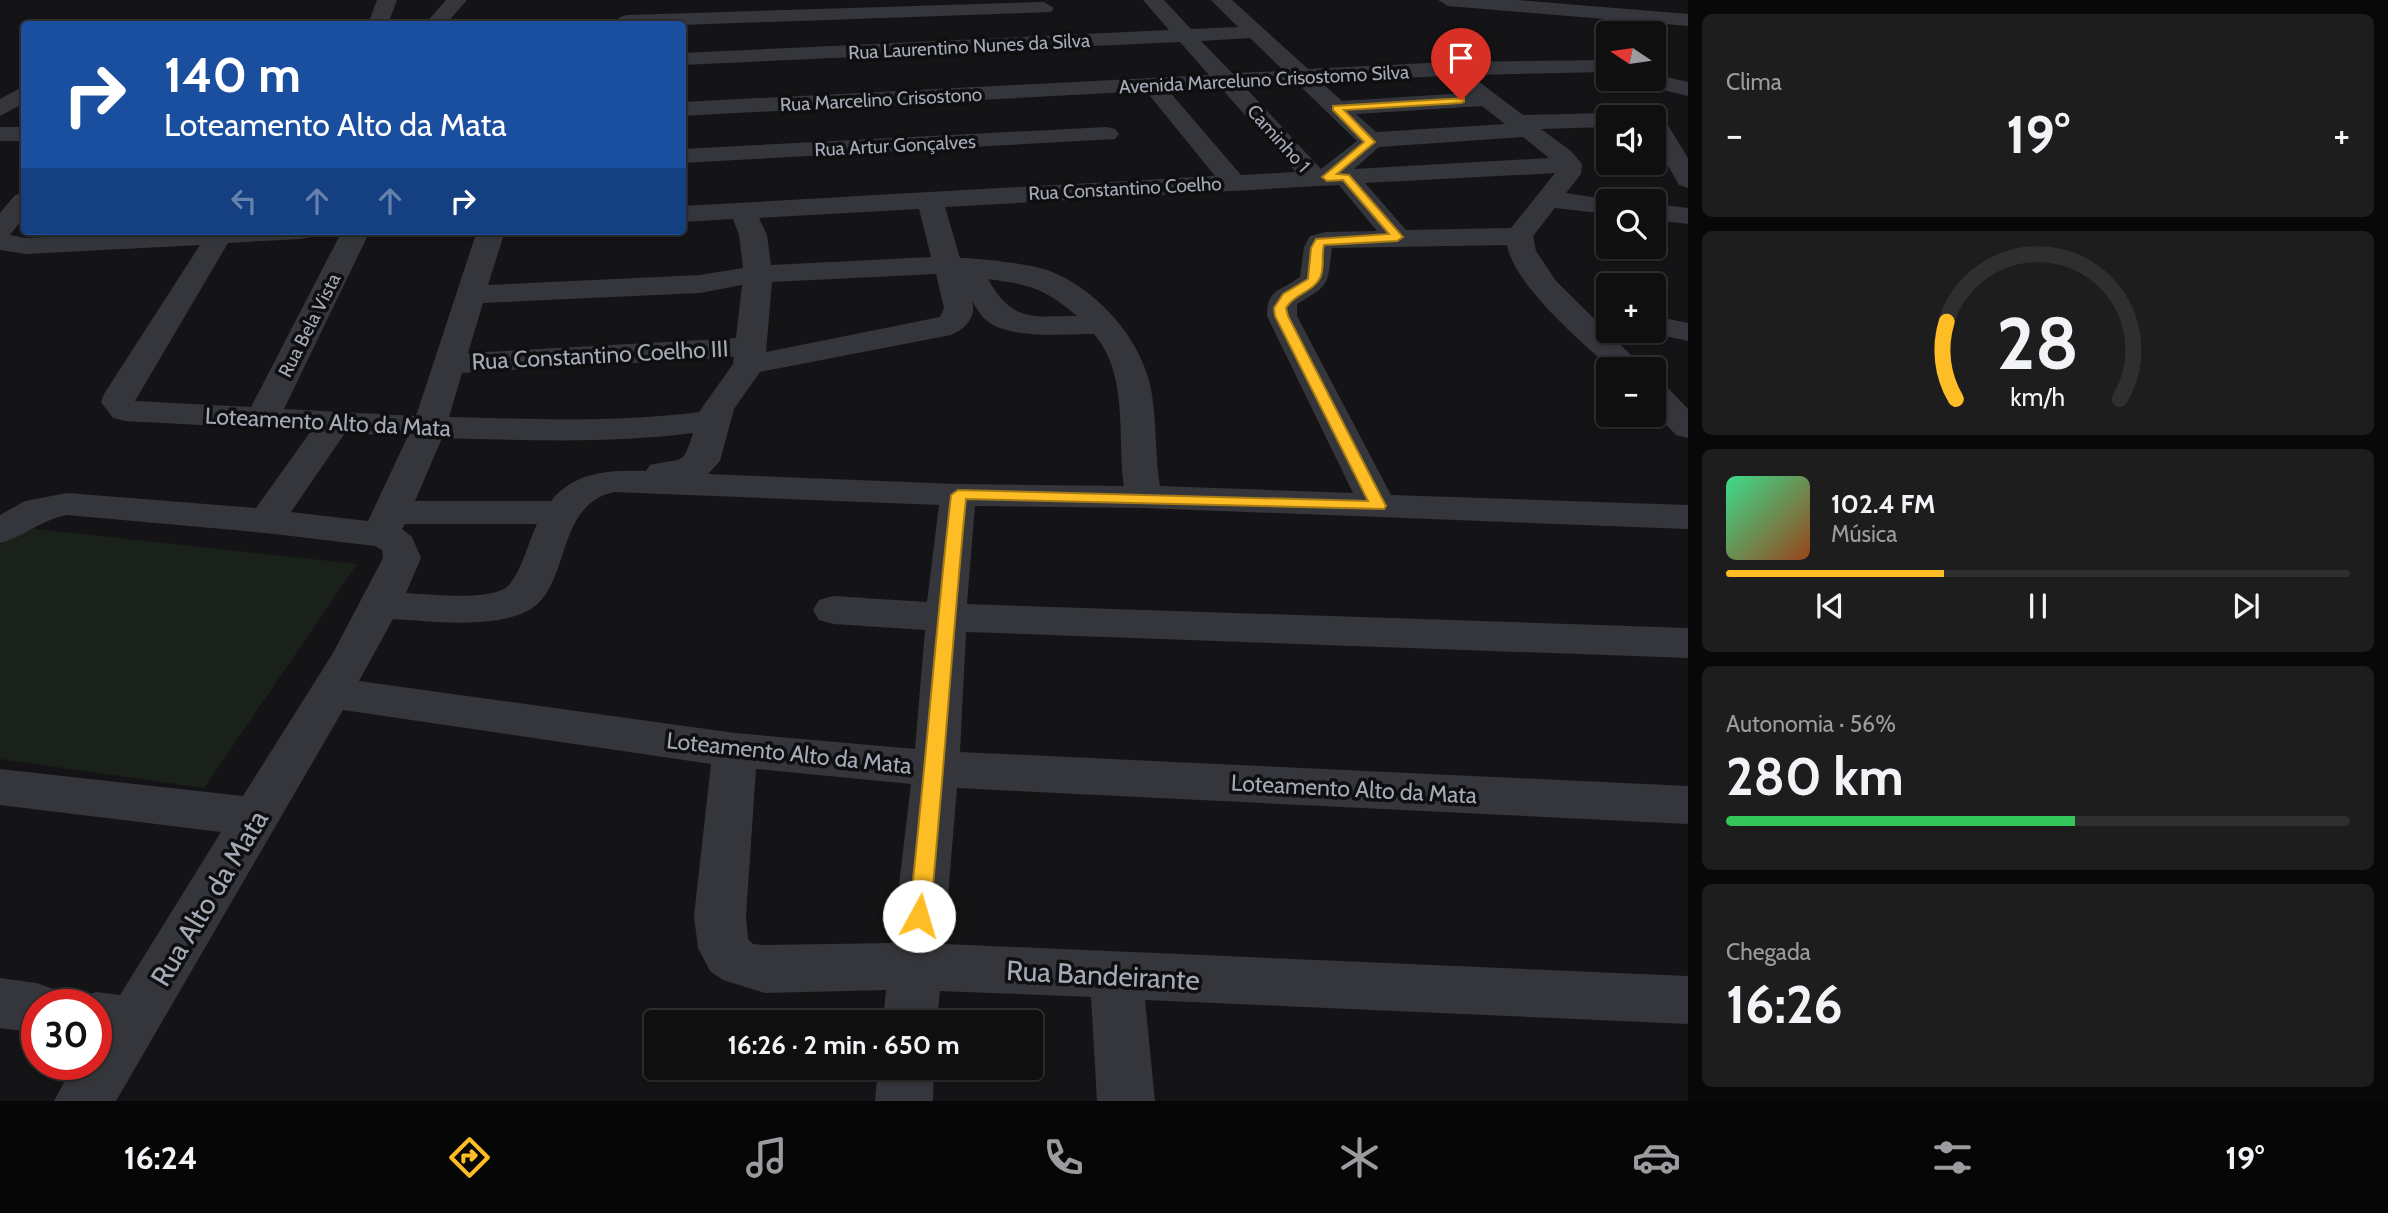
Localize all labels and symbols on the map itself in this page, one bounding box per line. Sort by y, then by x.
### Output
north arrow [1596,21,1666,91]
pin [1431,28,1491,100]
street label: Rua Laurentino Nunes da Silva [847,29,1091,64]
street label: Avenida Marceluno Crisostomo Silva [1118,60,1410,99]
street label: Rua Marcelino Crisostono [779,83,983,116]
street label: Caminho 1 [1242,100,1315,177]
street label: Rua Artur Gonçalves [814,130,976,161]
street label: Rua Constantino Coelho [1028,172,1222,205]
street label: Rua Bela Vista [273,269,345,381]
street label: Rua Constantino Coelho III [471,334,729,376]
street label: Loteamento Alto da Mata [204,402,452,442]
street label: Loteamento Alto da Mata [665,726,913,780]
street label: Loteamento Alto da Mata [1230,769,1478,809]
street label: Rua Alto da Mata [143,803,275,992]
position arrow [882,879,956,953]
street label: Rua Bandeirante [1005,953,1201,997]
speed limit sign: 30 [21,989,112,1080]

